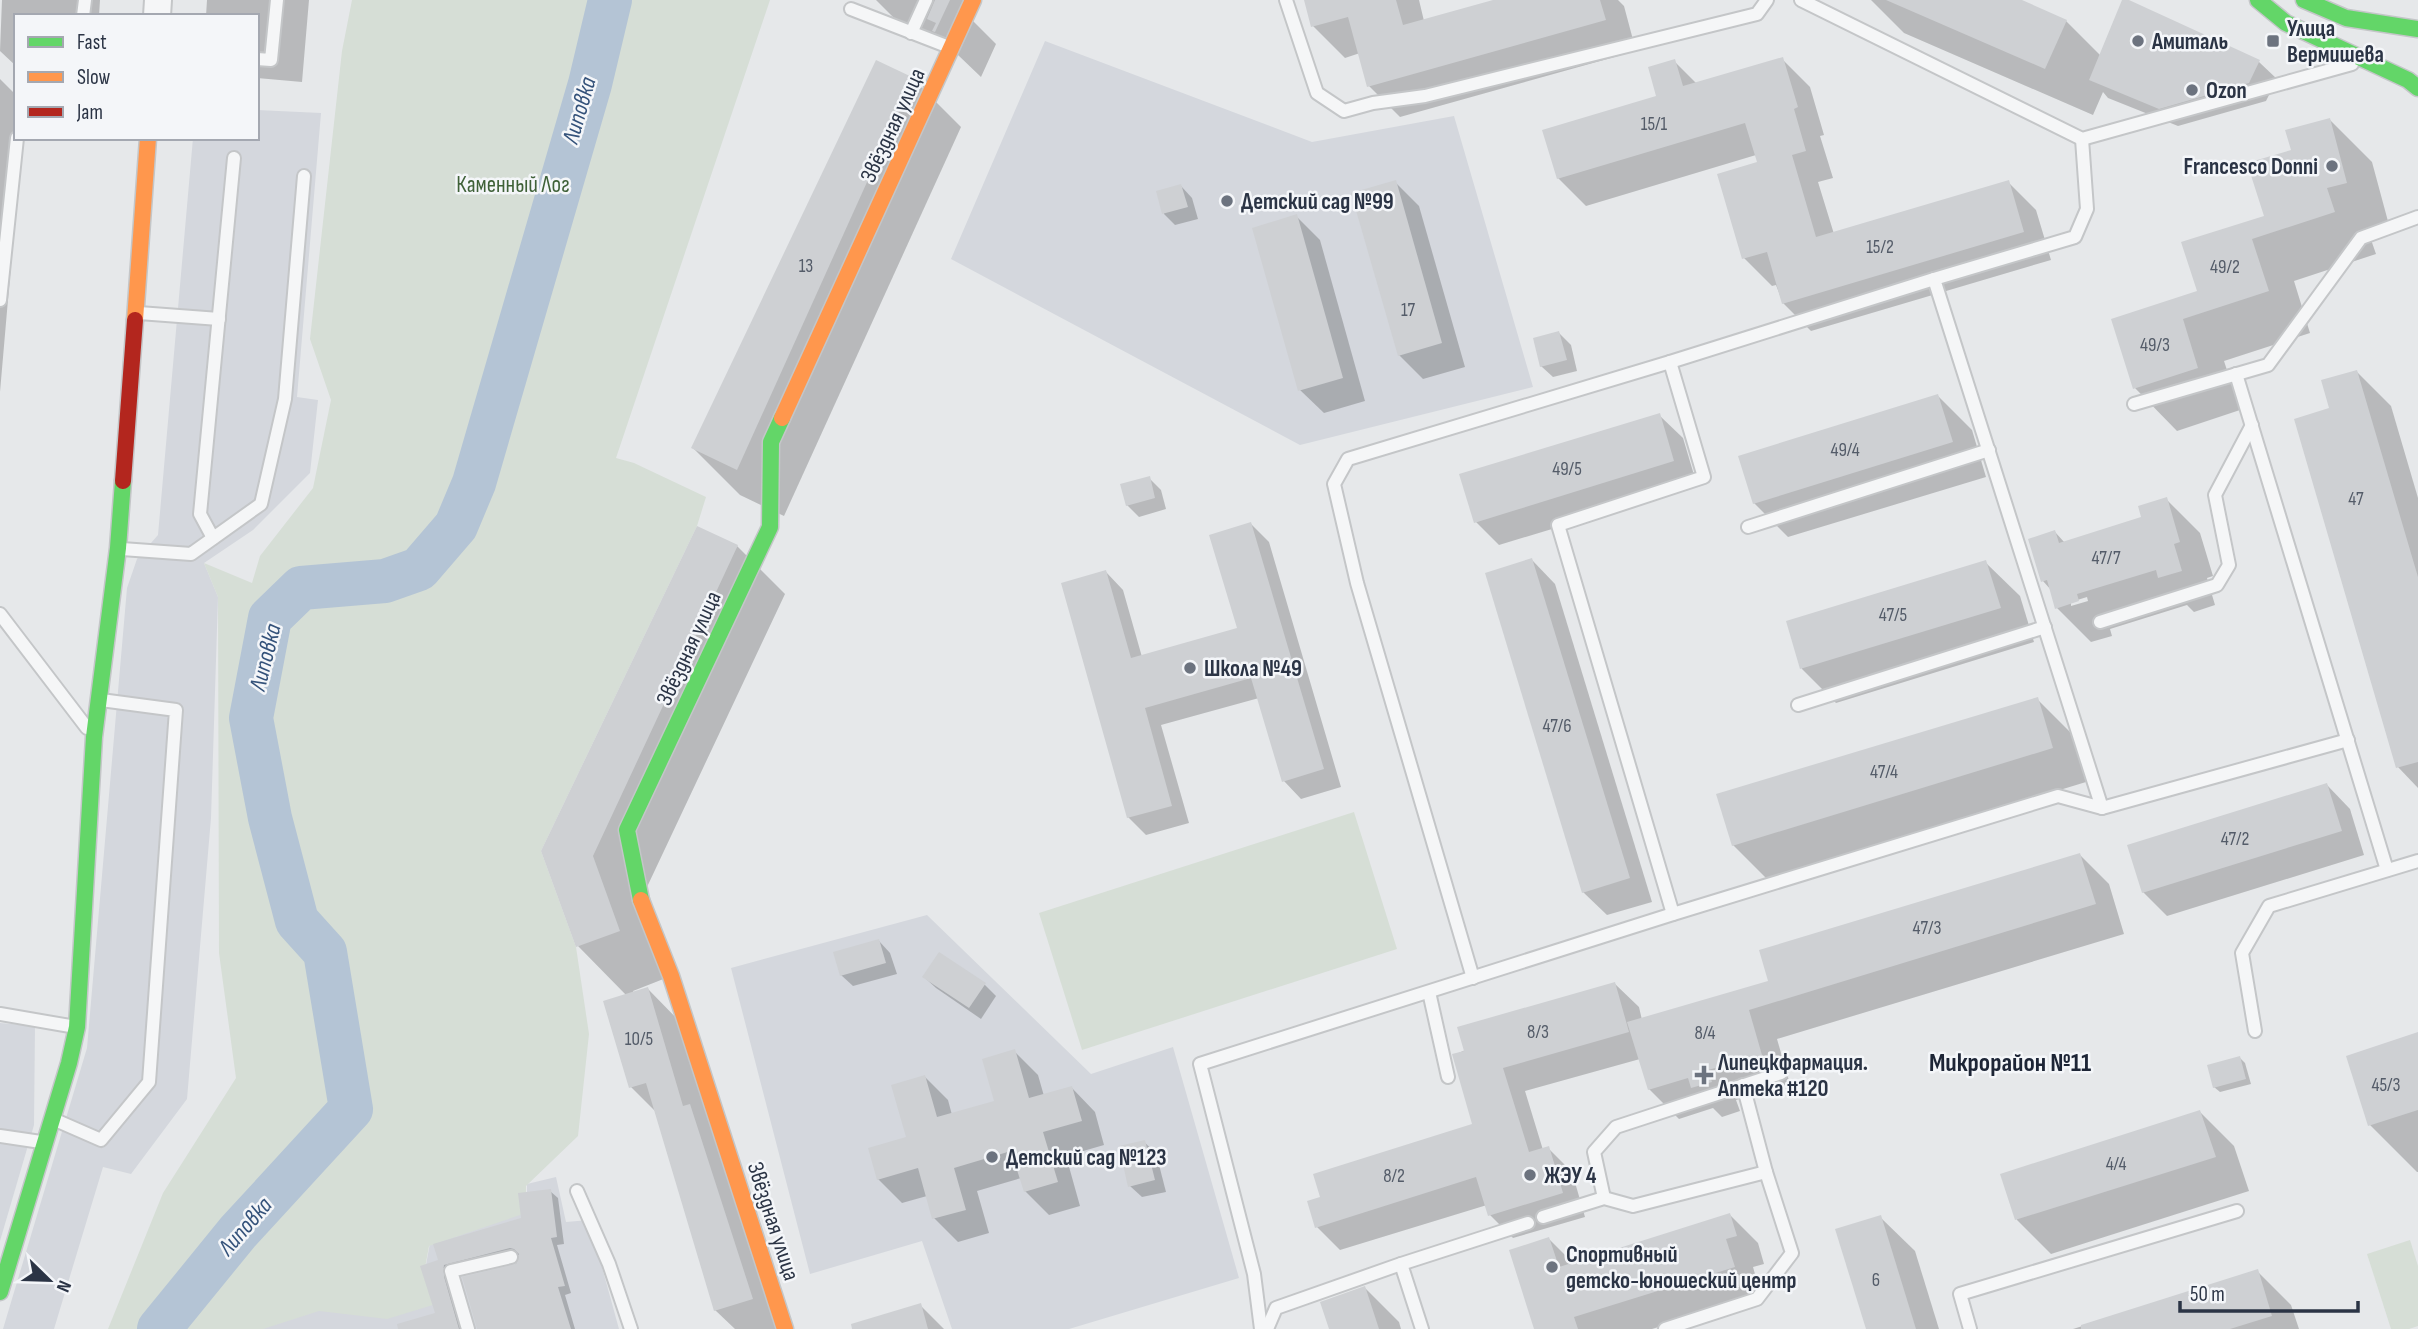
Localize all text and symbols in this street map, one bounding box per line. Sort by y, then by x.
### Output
legend [14,14,259,140]
place label: Улица Вермишева [2287,15,2384,69]
place label: Амиталь [2151,28,2228,56]
text: Fast [77,30,107,55]
marker: Амиталь [2130,33,2146,49]
marker: Улица Вермишева [2265,33,2281,49]
street label: Звёздная улица [854,64,932,187]
text: Slow [77,65,111,90]
water label: Липовка [556,73,603,148]
place label: Ozon [2206,77,2247,105]
marker: Ozon [2184,82,2200,98]
text: Jam [76,100,103,125]
house number: 15/1 [1641,113,1668,136]
place label: Francesco Donni [2184,153,2318,181]
marker: Francesco Donni [2324,158,2340,174]
park label: Каменный Лог [456,171,570,199]
place label: Детский сад №99 [1241,188,1394,216]
marker: Детский сад №99 [1219,193,1235,209]
house number: 15/2 [1866,236,1894,259]
house number: 13 [799,255,813,278]
house number: 49/2 [2210,256,2240,279]
house number: 17 [1401,299,1416,322]
house number: 49/3 [2140,334,2170,357]
house number: 49/4 [1830,439,1860,462]
house number: 49/5 [1552,458,1582,481]
house number: 47 [2348,488,2364,511]
house number: 47/7 [2091,547,2121,570]
street label: Звёздная улица [650,587,728,710]
house number: 47/5 [1879,604,1907,627]
water label: Липовка [243,621,288,694]
place label: Школа №49 [1204,655,1302,683]
marker: Школа №49 [1182,660,1198,676]
house number: 47/6 [1542,715,1572,738]
house number: 47/4 [1870,761,1898,784]
house number: 47/2 [2221,828,2249,851]
house number: 47/3 [1913,917,1941,940]
house number: 8/3 [1527,1021,1549,1044]
house number: 8/4 [1694,1022,1716,1045]
house number: 10/5 [625,1028,653,1051]
district label: Микрорайон №11 [1929,1048,2091,1079]
place label: Липецкфармация. Аптека #120 [1717,1049,1868,1103]
marker: Липецкфармация. Аптека #120 [1696,1067,1712,1083]
house number: 45/3 [2371,1074,2401,1097]
place label: Детский сад №123 [1006,1144,1167,1172]
marker: Детский сад №123 [984,1149,1000,1165]
house number: 4/4 [2106,1153,2126,1176]
street label: Звёздная улица [741,1159,805,1284]
place label: ЖЭУ 4 [1544,1162,1597,1190]
house number: 8/2 [1383,1165,1405,1188]
marker: ЖЭУ 4 [1522,1167,1538,1183]
water label: Липовка [212,1191,279,1262]
place label: Спортивный детско-юношеский центр [1566,1241,1796,1295]
north arrow [14,1245,84,1315]
marker: Спортивный детско-юношеский центр [1544,1259,1560,1275]
house number: 6 [1872,1269,1880,1292]
scale bar [2180,1270,2358,1314]
text: N [51,1277,76,1295]
text: 50 m [2190,1282,2225,1307]

